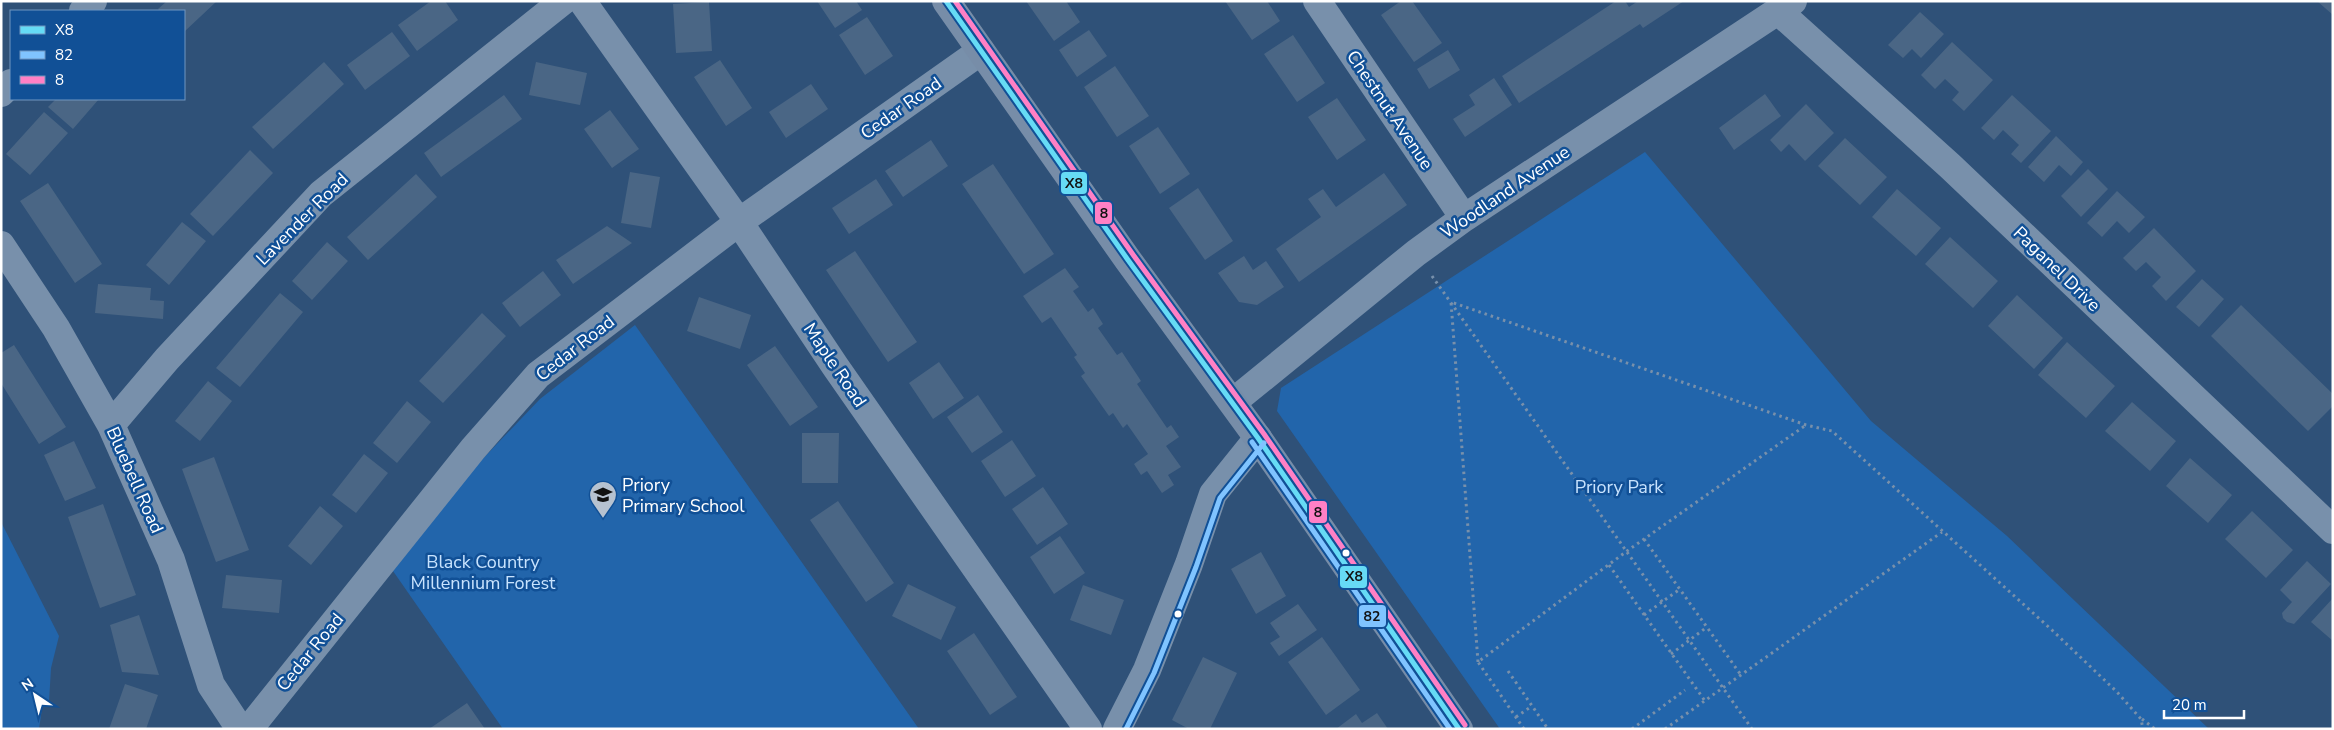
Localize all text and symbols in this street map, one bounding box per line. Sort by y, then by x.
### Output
legend [10,10,185,100]
text: X8 [55,20,74,40]
text: 82 [55,45,73,65]
street label: Chestnut Avenue [1341,46,1439,174]
text: 8 [55,70,64,90]
street label: Cedar Road [856,71,946,145]
street label: Woodland Avenue [1436,140,1574,244]
street label: Lavender Road [251,168,353,270]
line badge: X8 [1060,171,1088,195]
text: X8 [1064,174,1083,193]
line badge: 8 [1094,201,1113,225]
text: 8 [1100,204,1108,223]
street label: Paganel Drive [2008,221,2106,317]
street label: Cedar Road [531,310,619,386]
street label: Maple Road [798,318,872,412]
street label: Bluebell Road [101,423,169,537]
place label: Priory Primary School [622,473,745,518]
park label: Priory Park [1575,475,1664,499]
school or university icon: Priory Primary School [588,480,618,519]
line badge: 8 [1308,500,1328,524]
text: 8 [1314,503,1322,522]
unlabelled marker [1341,548,1351,558]
park label: Black Country Millennium Forest [411,550,556,595]
line badge: X8 [1339,565,1368,589]
text: X8 [1344,567,1363,586]
line badge: 82 [1358,604,1387,628]
text: 82 [1364,607,1380,626]
street label: Cedar Road [271,608,349,696]
unlabelled marker [1173,609,1183,619]
north arrow [10,670,60,720]
text: N [18,674,38,696]
scale bar [2164,688,2244,720]
text: 20 m [2172,695,2207,715]

